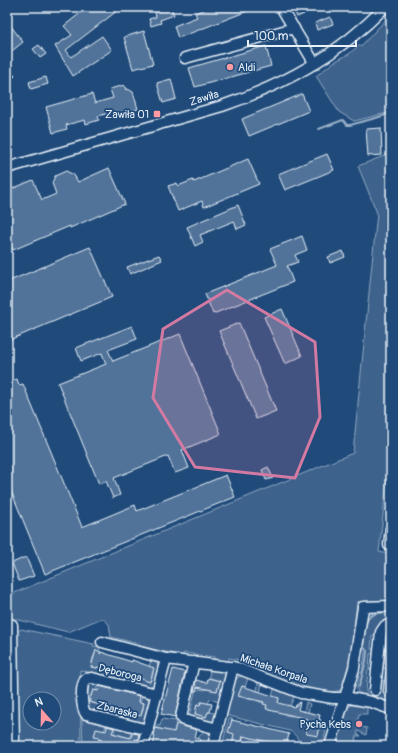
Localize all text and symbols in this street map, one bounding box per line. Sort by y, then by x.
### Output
scale bar [248,22,356,48]
text: 100 m [254,29,289,44]
place label: Aldi [238,61,255,74]
marker: Aldi [225,62,235,72]
street label: Zawiła [188,87,220,109]
place label: Zawiła 01 [105,108,149,121]
marker: Zawiła 01 [152,109,162,119]
street label: Michała Korpala [239,651,309,687]
street label: Dęboroga [97,661,143,685]
north arrow [22,691,62,731]
text: N [33,695,45,709]
street label: Zbaraska [95,699,139,721]
place label: Pycha Kebs [300,718,351,731]
marker: Pycha Kebs [354,719,364,729]

